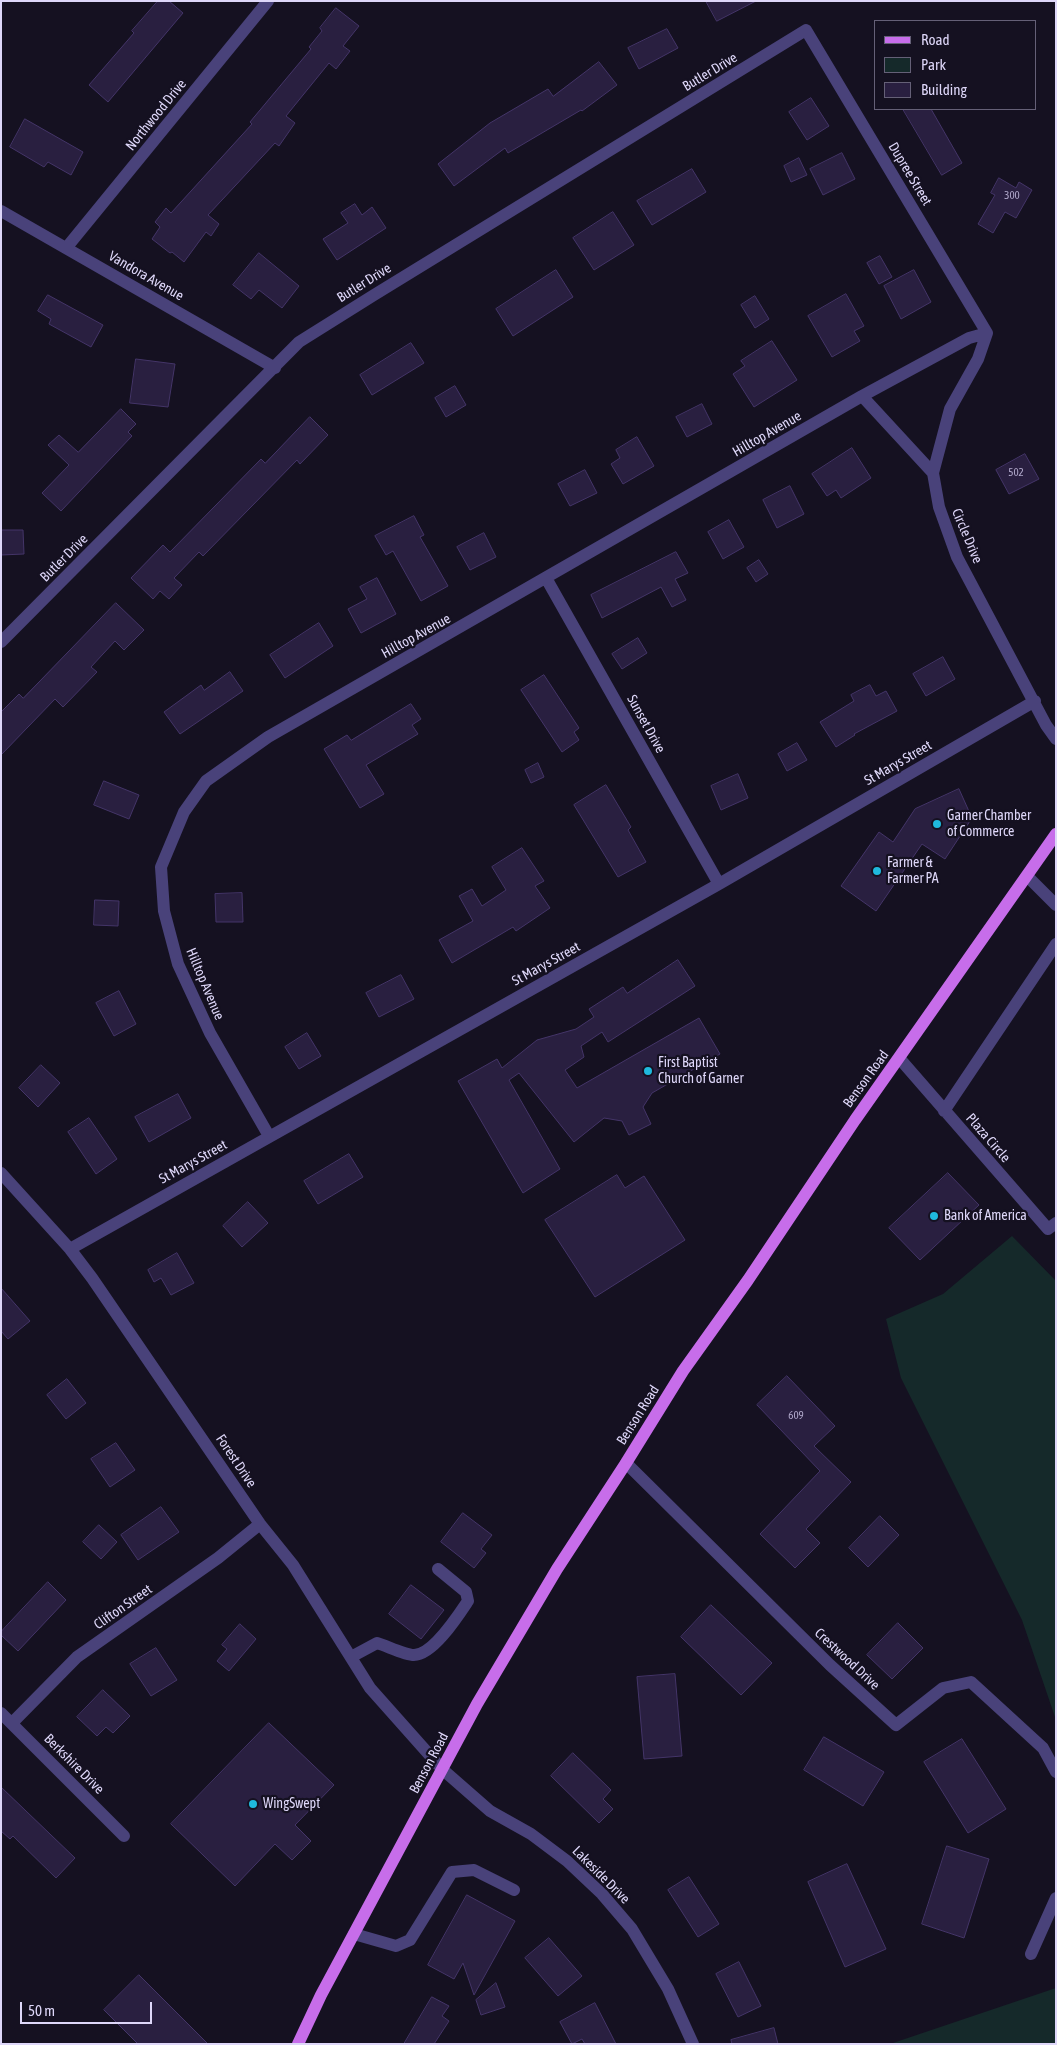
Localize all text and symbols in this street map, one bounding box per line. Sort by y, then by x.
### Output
legend [874,20,1037,110]
text: Road [921,31,950,48]
street label: Butler Drive [680,49,740,95]
text: Park [921,56,946,73]
street label: Northwood Drive [122,76,190,154]
text: Building [921,81,967,98]
street label: Dupree Street [885,139,935,209]
house number: 300 [1004,189,1020,203]
street label: Vandora Avenue [105,248,187,304]
street label: Butler Drive [334,260,394,306]
street label: Hilltop Avenue [730,408,804,460]
house number: 502 [1008,466,1024,480]
street label: Circle Drive [948,506,986,566]
street label: Butler Drive [37,531,91,585]
street label: Hilltop Avenue [378,610,454,662]
street label: Sunset Drive [623,692,669,756]
street label: St Marys Street [861,737,935,789]
place label: Garner Chamber of Commerce [947,808,1031,840]
marker: Garner Chamber of Commerce [931,818,943,830]
place label: Farmer & Farmer PA [887,855,939,888]
marker: Farmer & Farmer PA [871,865,883,877]
street label: St Marys Street [509,938,583,990]
street label: Hilltop Avenue [182,945,228,1023]
street label: Benson Road [840,1047,892,1111]
place label: First Baptist Church of Garner [658,1055,744,1088]
marker: First Baptist Church of Garner [642,1065,654,1077]
street label: Plaza Circle [962,1110,1014,1166]
street label: St Marys Street [156,1136,230,1188]
place label: Bank of America [944,1208,1027,1224]
marker: Bank of America [928,1210,940,1222]
street label: Benson Road [613,1382,663,1448]
house number: 609 [788,1409,804,1423]
street label: Forest Drive [212,1431,260,1491]
street label: Clifton Street [91,1581,155,1633]
street label: Crestwood Drive [811,1625,883,1693]
street label: Benson Road [406,1730,452,1796]
street label: Berkshire Drive [41,1731,107,1797]
place label: WingSwept [263,1796,320,1812]
marker: WingSwept [247,1798,259,1810]
street label: Lakeside Drive [569,1843,633,1907]
scale bar [22,1992,155,2024]
text: 50 m [28,2002,55,2019]

